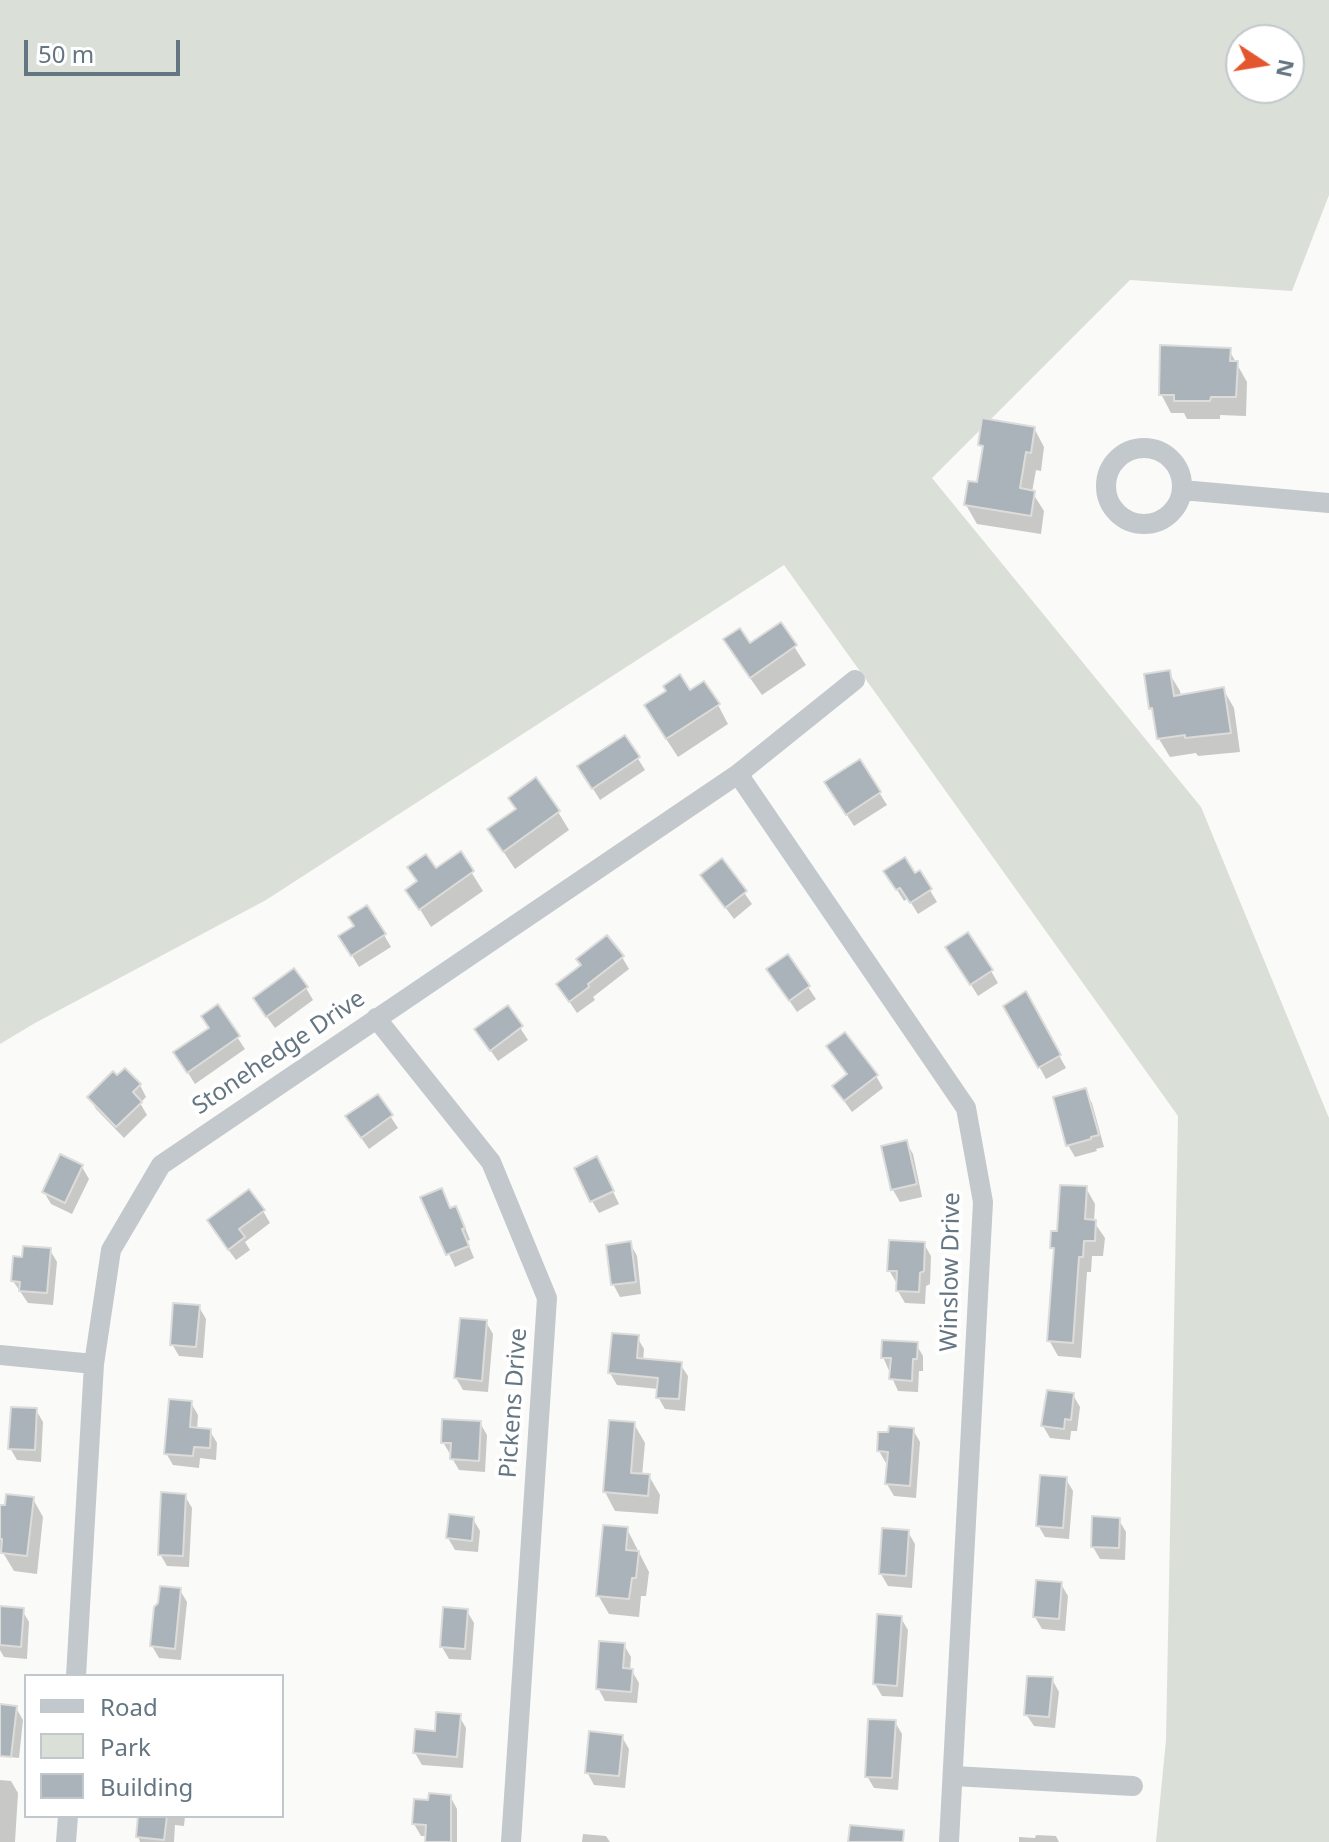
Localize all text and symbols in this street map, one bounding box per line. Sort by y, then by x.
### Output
scale bar [28,24,184,74]
north arrow [1225,24,1305,104]
text: 50 m [38,37,94,70]
text: N [1270,57,1303,80]
street label: Stonehedge Drive [187,985,371,1121]
street label: Winslow Drive [935,1192,967,1352]
street label: Pickens Drive [494,1327,534,1479]
legend [24,1674,284,1818]
text: Road [100,1690,158,1723]
text: Park [100,1730,151,1763]
text: Building [100,1770,193,1803]

